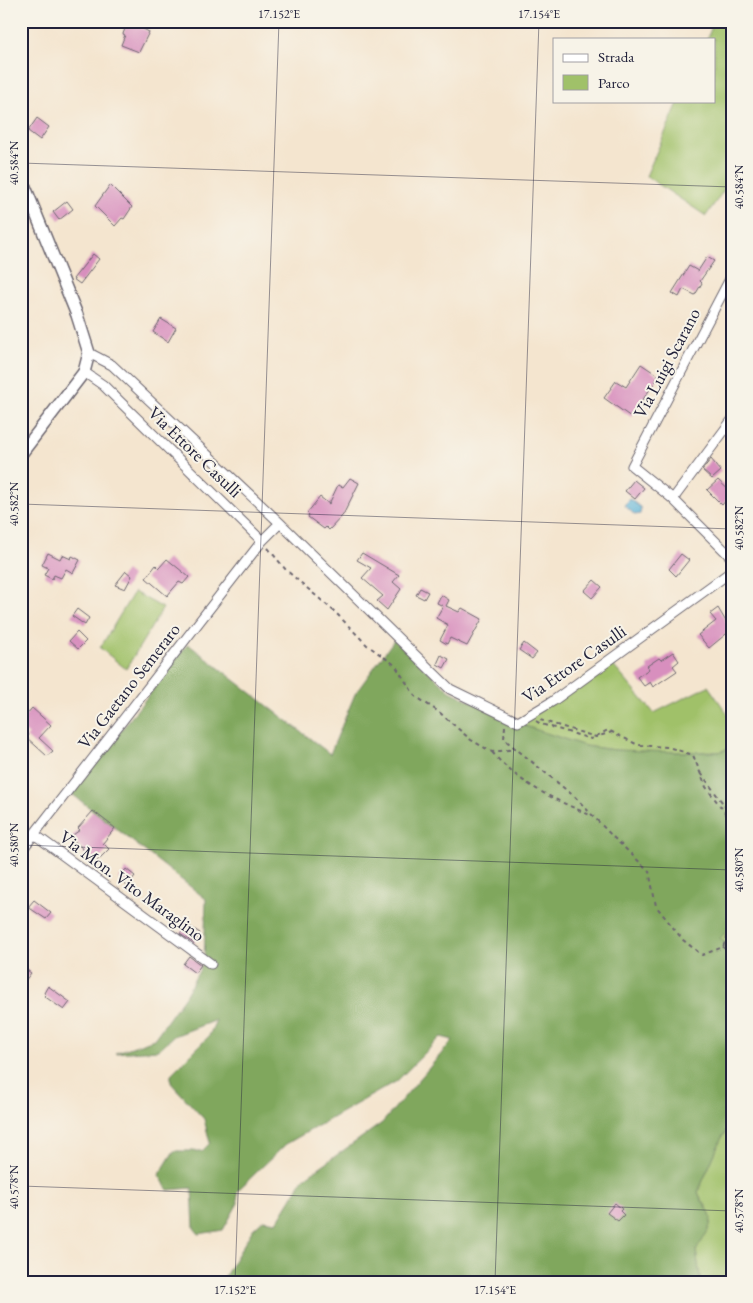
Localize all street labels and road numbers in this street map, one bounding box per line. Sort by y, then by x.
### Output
street label: Via Luigi Scarano [628,304,705,422]
street label: Via Ettore Casulli [144,401,248,503]
street label: Via Gaetano Semeraro [72,618,185,753]
street label: Via Ettore Casulli [517,619,631,708]
street label: Via Mon. Vito Maraglino [55,825,210,946]

